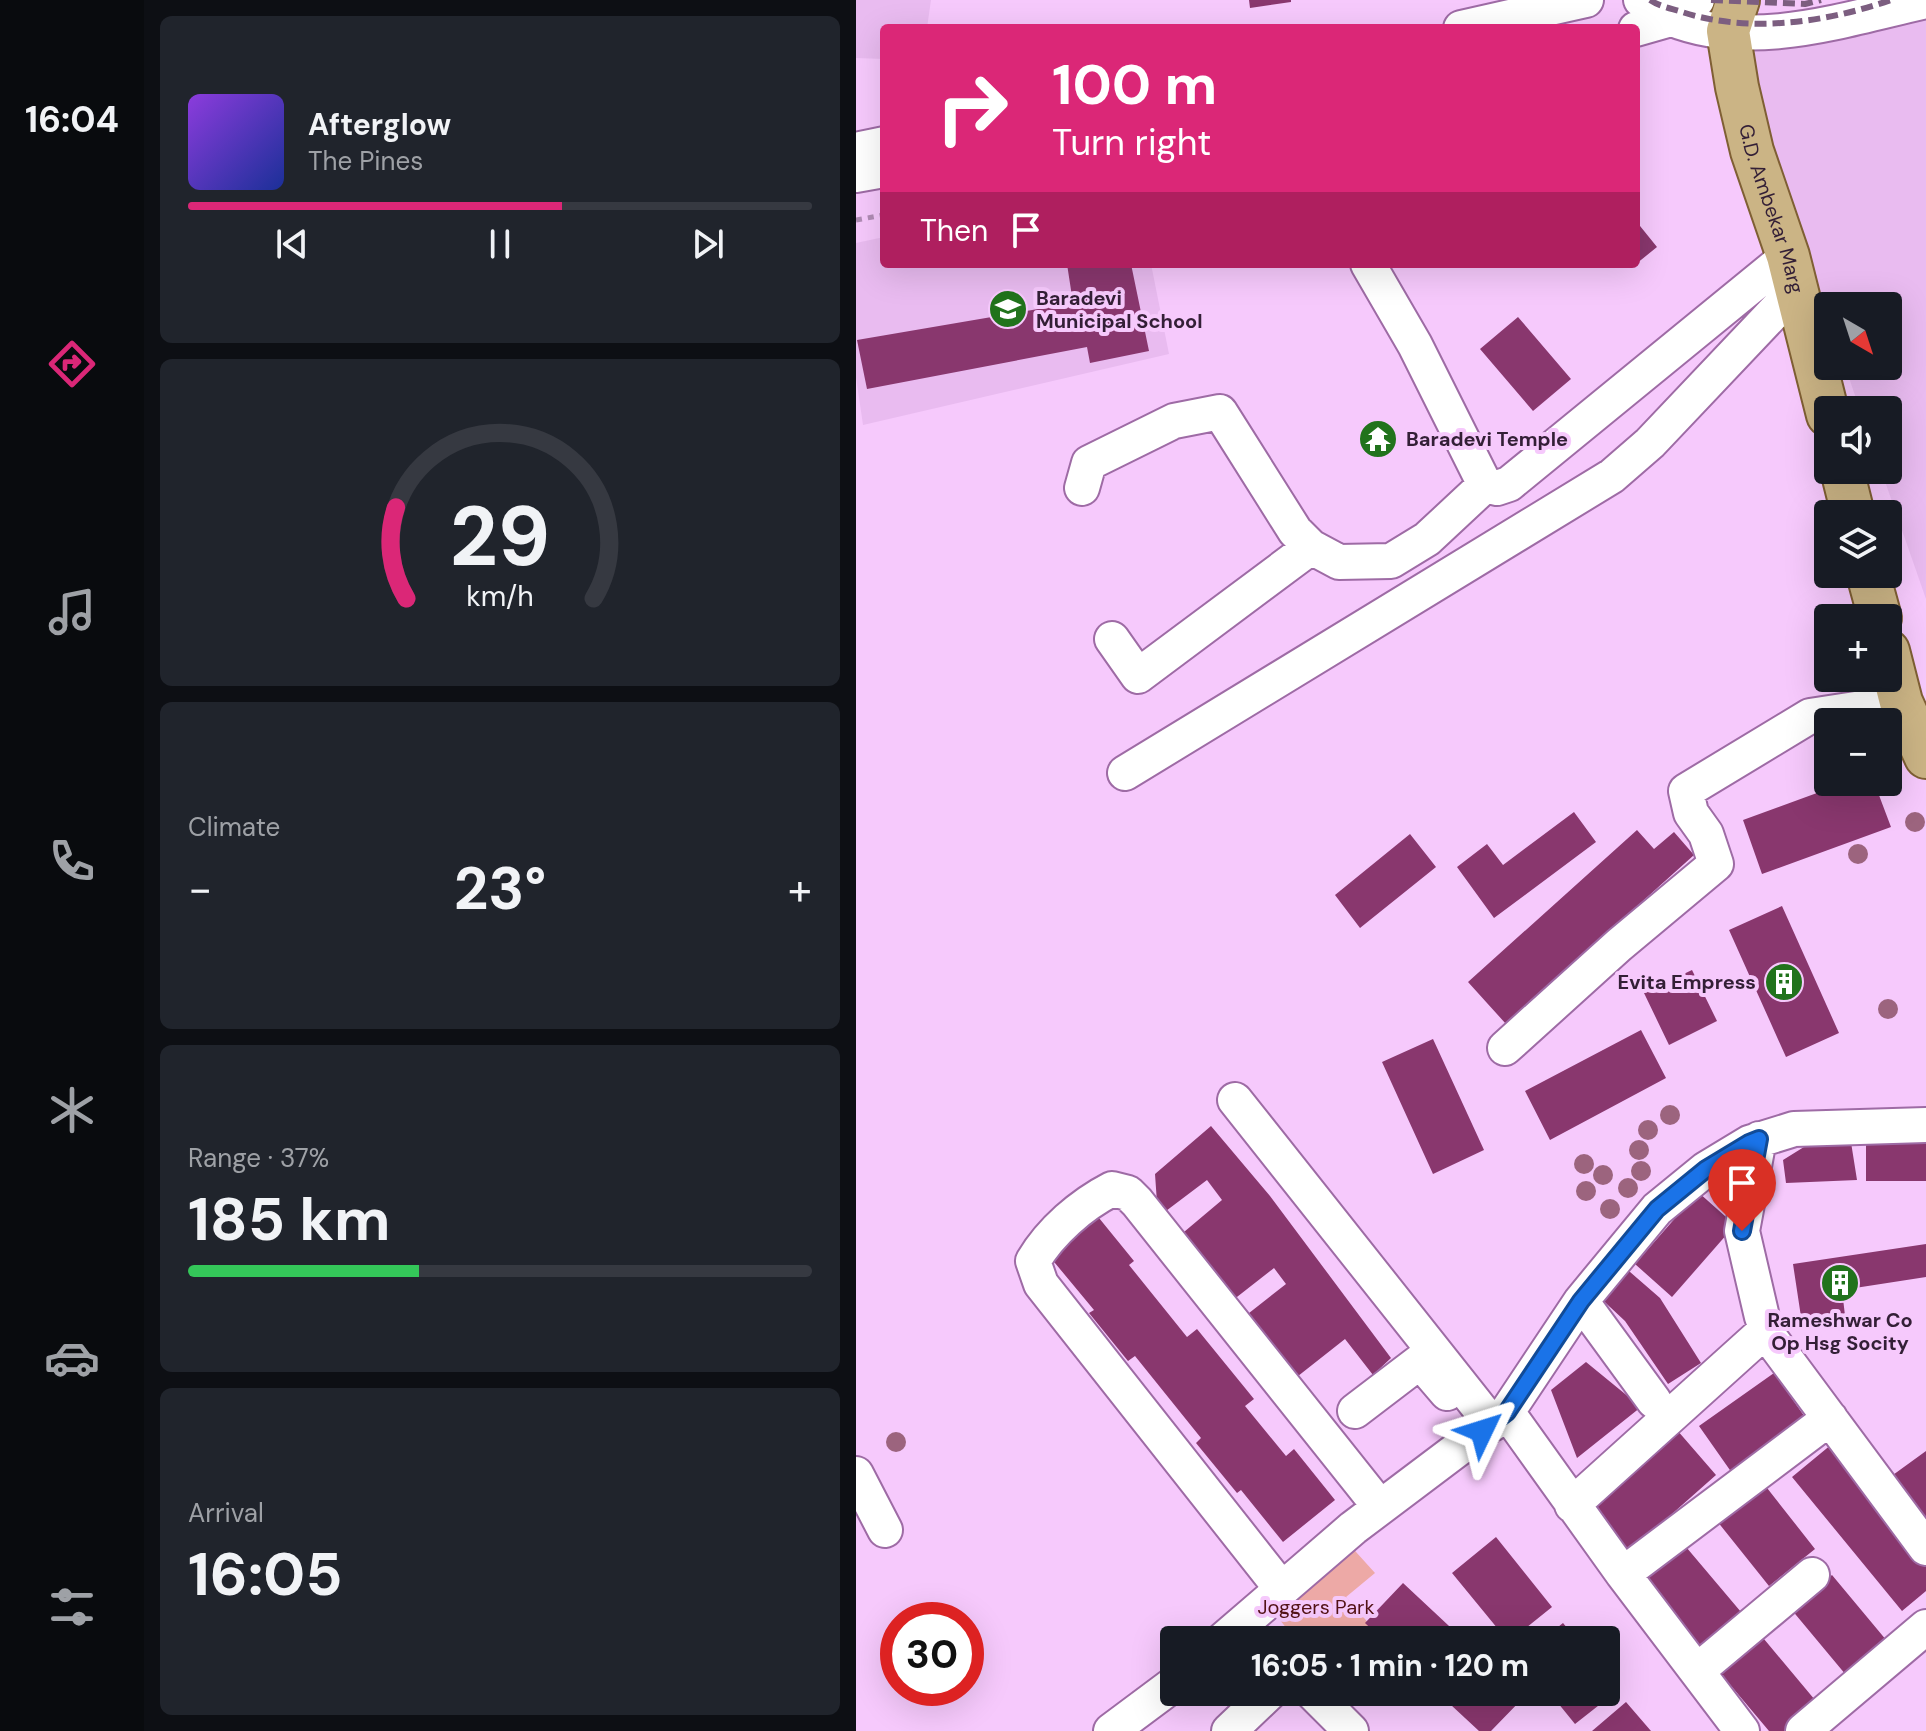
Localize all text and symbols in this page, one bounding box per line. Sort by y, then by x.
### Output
text: 100 m [1052,48,1217,121]
icon: right [920,56,1024,160]
text: 16:04 [25,96,119,143]
text: Afterglow [308,105,451,144]
text: Turn right [1052,119,1211,166]
street label: G.D. Ambekar Marg [1733,122,1810,296]
text: The Pines [308,144,423,178]
icon: arrive [1004,208,1048,252]
text: Then [920,211,988,250]
icon: previous [270,222,314,266]
icon: pause [478,222,522,266]
icon: next [686,222,730,266]
place label: Baradevi Municipal School [1036,285,1203,334]
school or university icon: Baradevi Municipal School [987,288,1029,330]
north arrow [1814,292,1902,380]
map controls [1814,292,1902,796]
icon: directions [44,336,100,392]
button: sound [1814,396,1902,484]
temple icon: Baradevi Temple [1357,418,1399,460]
place label: Baradevi Temple [1406,426,1568,452]
text: 29 [450,481,550,590]
button: layers [1814,500,1902,588]
text: km/h [466,578,534,615]
icon: music [44,584,100,640]
button: + [1814,604,1902,692]
button: − [1814,708,1902,796]
text: Climate [188,810,280,844]
icon: phone [44,833,100,889]
text: 23° [454,849,546,928]
text: − [188,860,212,918]
text: + [788,860,812,918]
building icon: Evita Empress [1763,961,1805,1003]
place label: Evita Empress [1618,969,1756,995]
icon: climate [44,1082,100,1138]
text: Range · 37% [188,1141,329,1175]
pin [1708,1149,1776,1231]
icon: arrive [1720,1161,1764,1205]
text: 185 km [188,1180,390,1259]
building icon: Rameshwar Co Op Hsg Socity [1819,1262,1861,1304]
place label: Rameshwar Co Op Hsg Socity [1767,1307,1913,1356]
icon: car [44,1330,100,1386]
position arrow [1440,1389,1524,1473]
text: Arrival [188,1496,264,1530]
text: 16:05 [188,1535,343,1614]
icon: filters [44,1579,100,1635]
park label: Joggers Park [1258,1594,1375,1620]
speed limit sign: 30 [880,1602,984,1706]
text: 16:05 · 1 min · 120 m [1251,1646,1529,1685]

